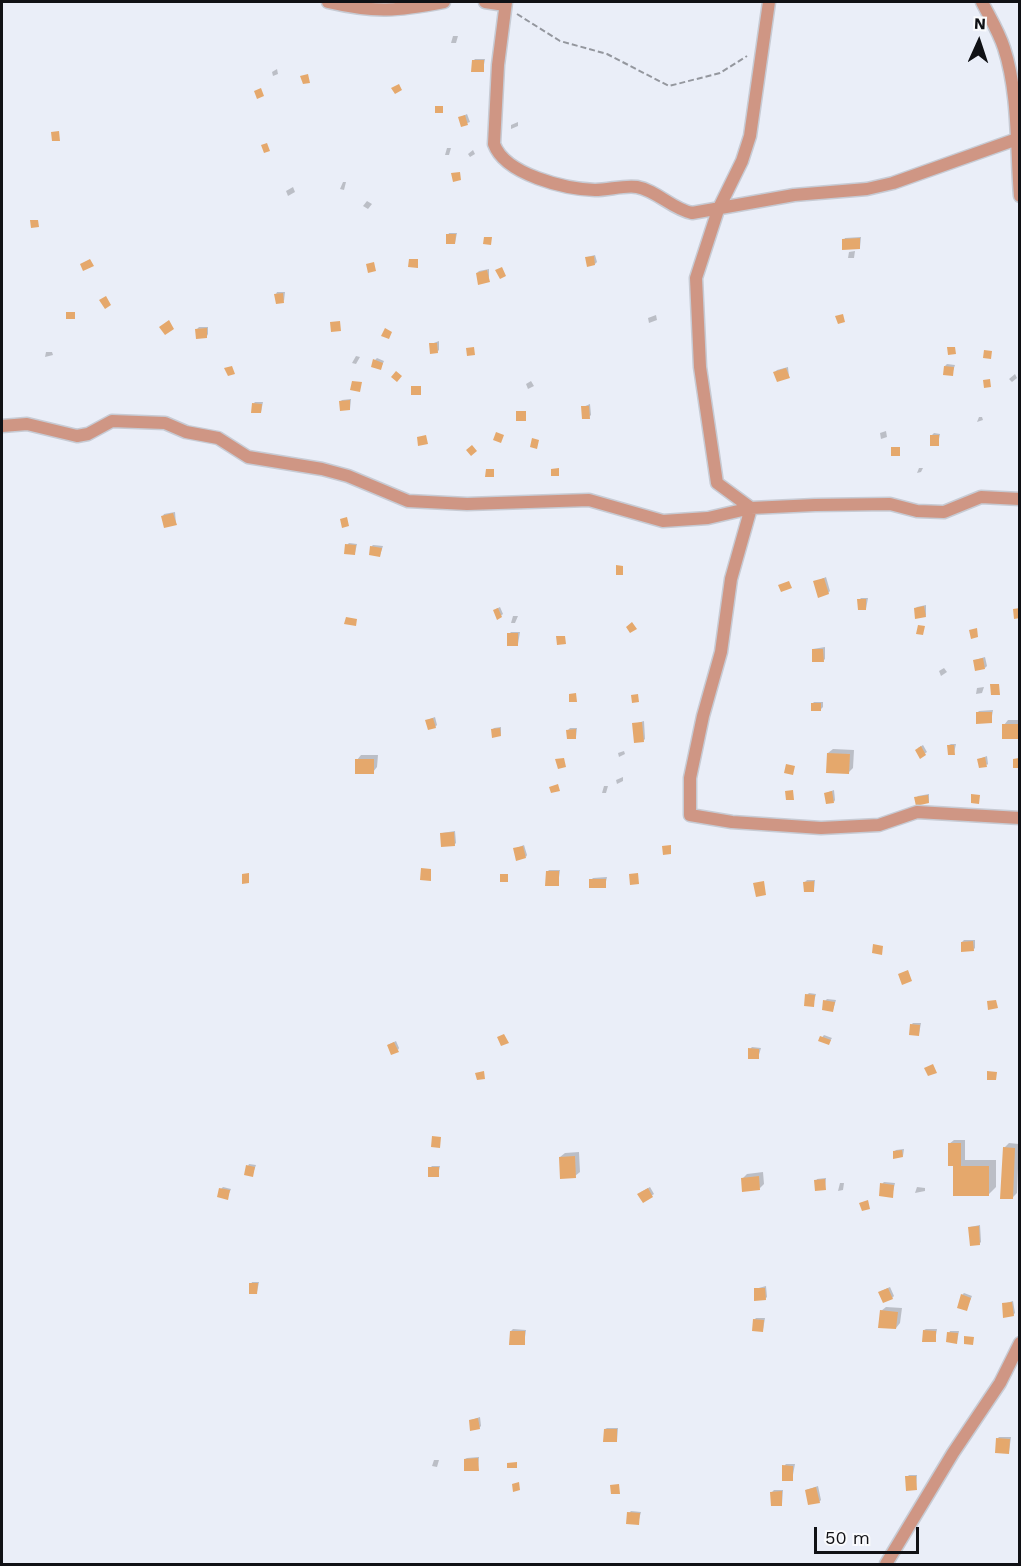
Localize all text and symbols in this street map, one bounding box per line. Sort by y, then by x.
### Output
north arrow [949,12,1009,72]
text: N [974,14,986,33]
scale bar [817,1515,922,1553]
text: 50 m [825,1527,870,1548]

